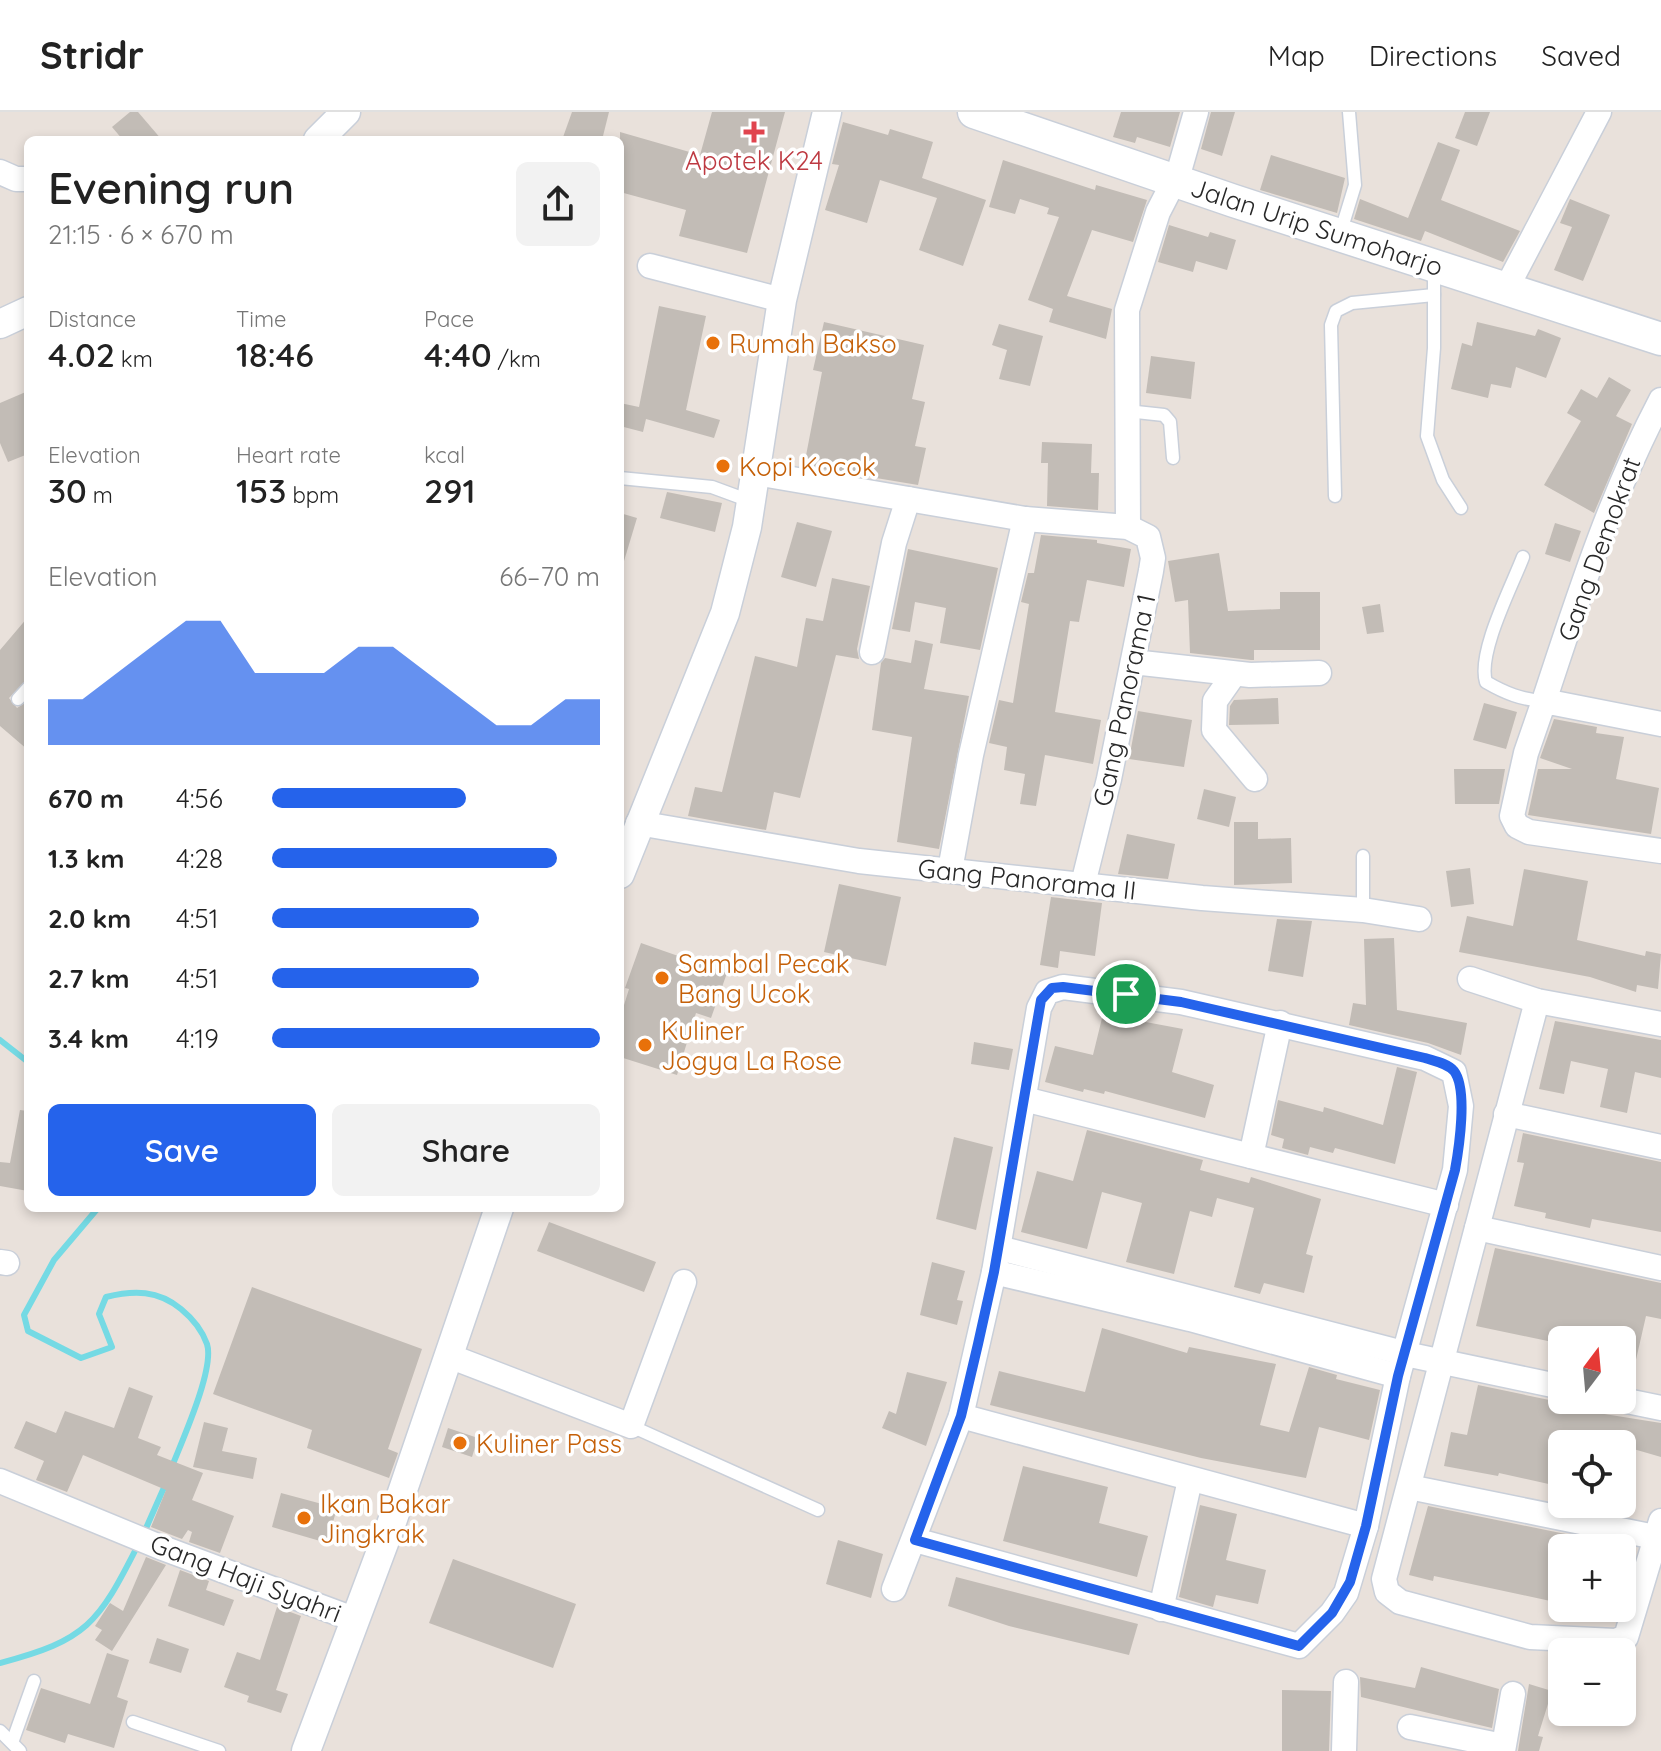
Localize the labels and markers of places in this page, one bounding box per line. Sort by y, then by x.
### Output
marker: Apotek K24 [745,123,763,141]
place label: Apotek K24 [685,144,823,177]
place label: Rumah Bakso [729,327,897,360]
marker: Rumah Bakso [704,334,722,352]
place label: Kopi Kocok [739,450,876,483]
marker: Kopi Kocok [714,457,732,475]
place label: Sambal Pecak Bang Ucok [678,947,850,1010]
pin [1092,960,1160,1028]
marker: Sambal Pecak Bang Ucok [653,969,671,987]
place label: Kuliner Jogya La Rose [661,1014,842,1077]
marker: Kuliner Jogya La Rose [636,1036,654,1054]
place label: Kuliner Pass [476,1427,622,1460]
marker: Kuliner Pass [451,1434,469,1452]
place label: Ikan Bakar Jingkrak [320,1487,450,1550]
marker: Ikan Bakar Jingkrak [295,1509,313,1527]

